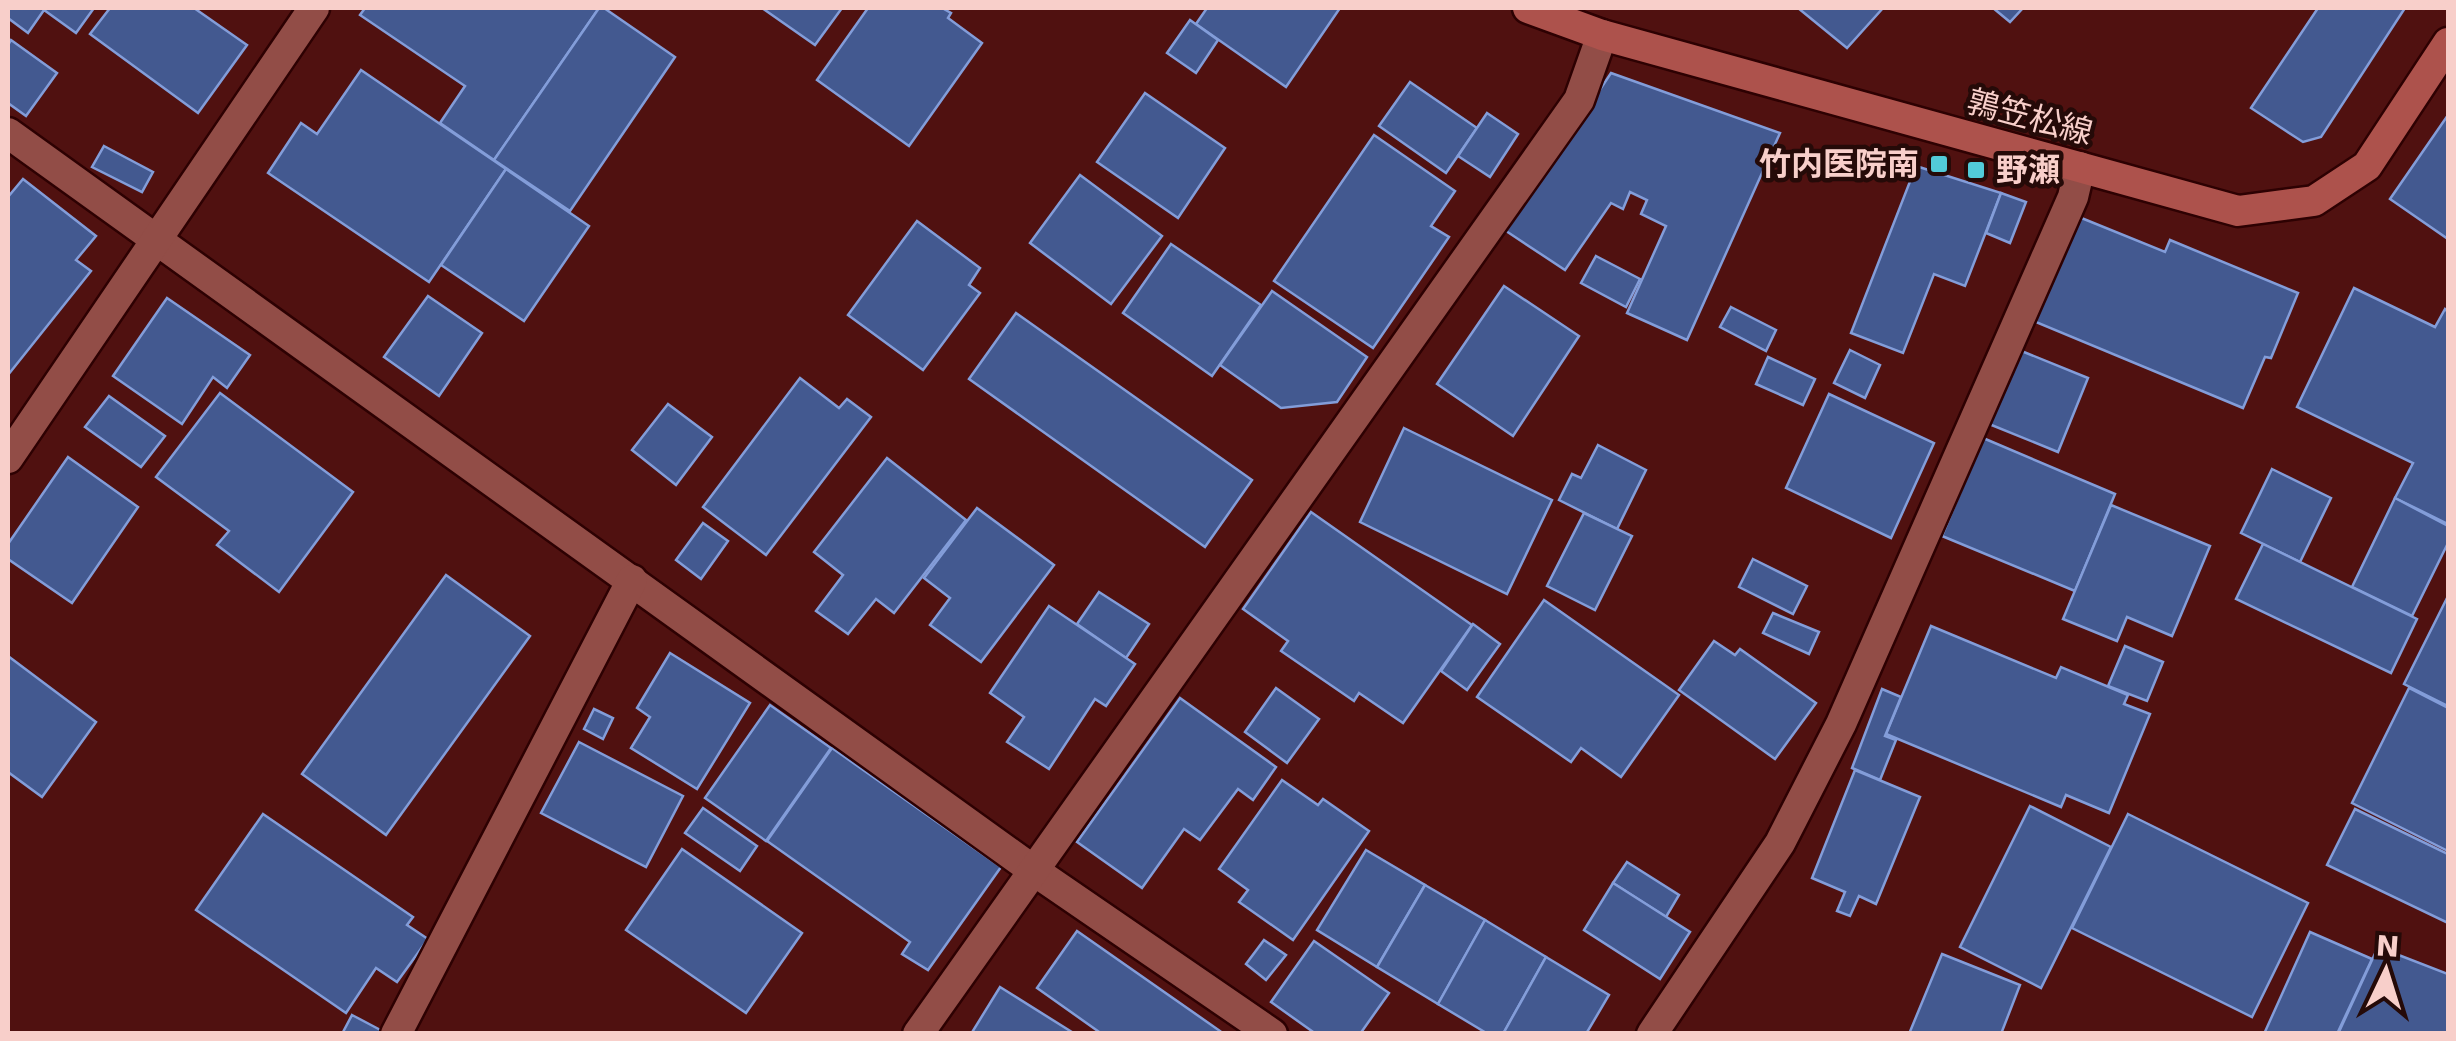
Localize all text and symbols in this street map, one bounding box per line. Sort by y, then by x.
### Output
street label: 鶉笠松線 [1963,82,2097,152]
place label: 竹内医院南 [1759,145,1919,183]
place label: 野瀬 [1996,151,2060,189]
marker: 竹内医院南 [1928,153,1950,175]
marker: 野瀬 [1965,159,1987,181]
north arrow [2336,921,2436,1021]
text: N [2375,929,2401,964]

